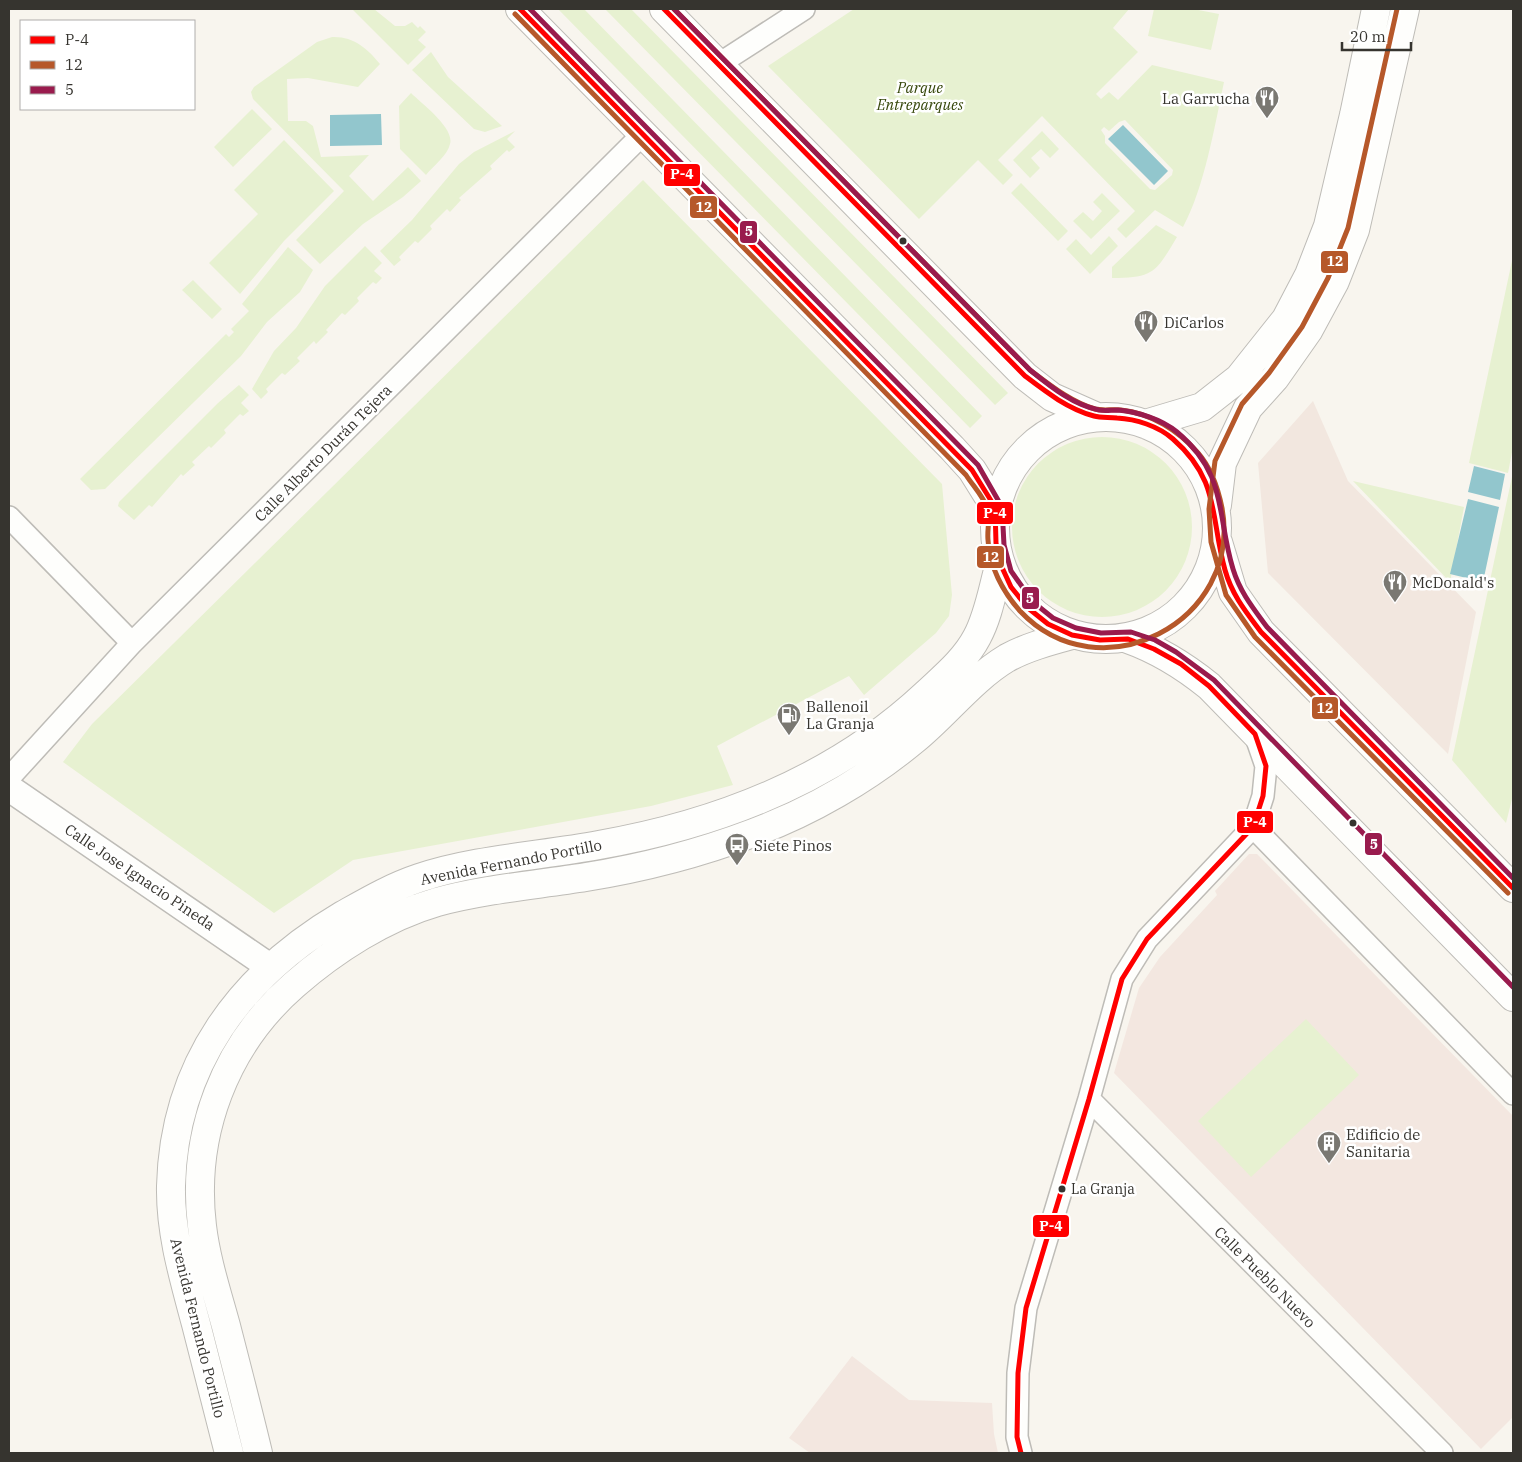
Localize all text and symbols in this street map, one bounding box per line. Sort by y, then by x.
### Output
legend [20,20,195,110]
scale bar [1342,20,1411,52]
text: 20 m [1350,27,1386,46]
text: P-4 [65,30,89,49]
text: 12 [65,55,83,74]
park label: Parque Entreparques [876,78,964,114]
text: 5 [65,80,74,99]
restaurant icon: La Garrucha [1254,85,1280,119]
place label: La Garrucha [1162,89,1250,108]
line badge: P-4 [663,163,701,187]
text: P-4 [670,165,694,183]
line badge: 12 [689,195,718,219]
text: 12 [696,198,712,216]
line badge: 5 [739,220,758,244]
text: 5 [745,222,753,240]
unlabelled marker [898,236,908,246]
line badge: 12 [1320,250,1349,274]
text: 12 [1327,252,1343,270]
restaurant icon: DiCarlos [1133,309,1159,343]
place label: DiCarlos [1164,313,1224,332]
street label: Calle Alberto Durán Tejera [250,380,396,526]
line badge: P-4 [976,501,1014,525]
text: P-4 [983,504,1007,522]
line badge: 12 [976,545,1005,569]
text: 12 [983,548,999,566]
restaurant icon: McDonald's [1382,569,1408,603]
place label: McDonald's [1412,573,1494,592]
line badge: 5 [1021,586,1040,610]
text: 5 [1026,589,1034,607]
line badge: 12 [1311,696,1339,720]
place label: Ballenoil La Granja [806,697,875,733]
text: 12 [1317,699,1333,717]
fuel station icon: Ballenoil La Granja [776,702,802,736]
line badge: P-4 [1236,810,1274,834]
text: P-4 [1243,813,1267,831]
unlabelled marker [1348,818,1358,828]
street label: Calle Jose Ignacio Pineda [61,820,219,934]
bus stop icon: Siete Pinos [724,832,750,866]
line badge: 5 [1364,832,1383,856]
street label: Avenida Fernando Portillo [419,835,603,889]
text: 5 [1370,835,1378,853]
place label: Siete Pinos [754,836,832,855]
place label: Edificio de Sanitaria [1346,1125,1420,1161]
building icon: Edificio de Sanitaria [1316,1130,1342,1164]
place label: La Granja [1071,1180,1135,1198]
marker: La Granja [1057,1184,1067,1194]
line badge: P-4 [1032,1214,1070,1238]
text: P-4 [1039,1217,1063,1235]
street label: Calle Pueblo Nuevo [1210,1222,1320,1332]
street label: Avenida Fernando Portillo [166,1236,230,1420]

